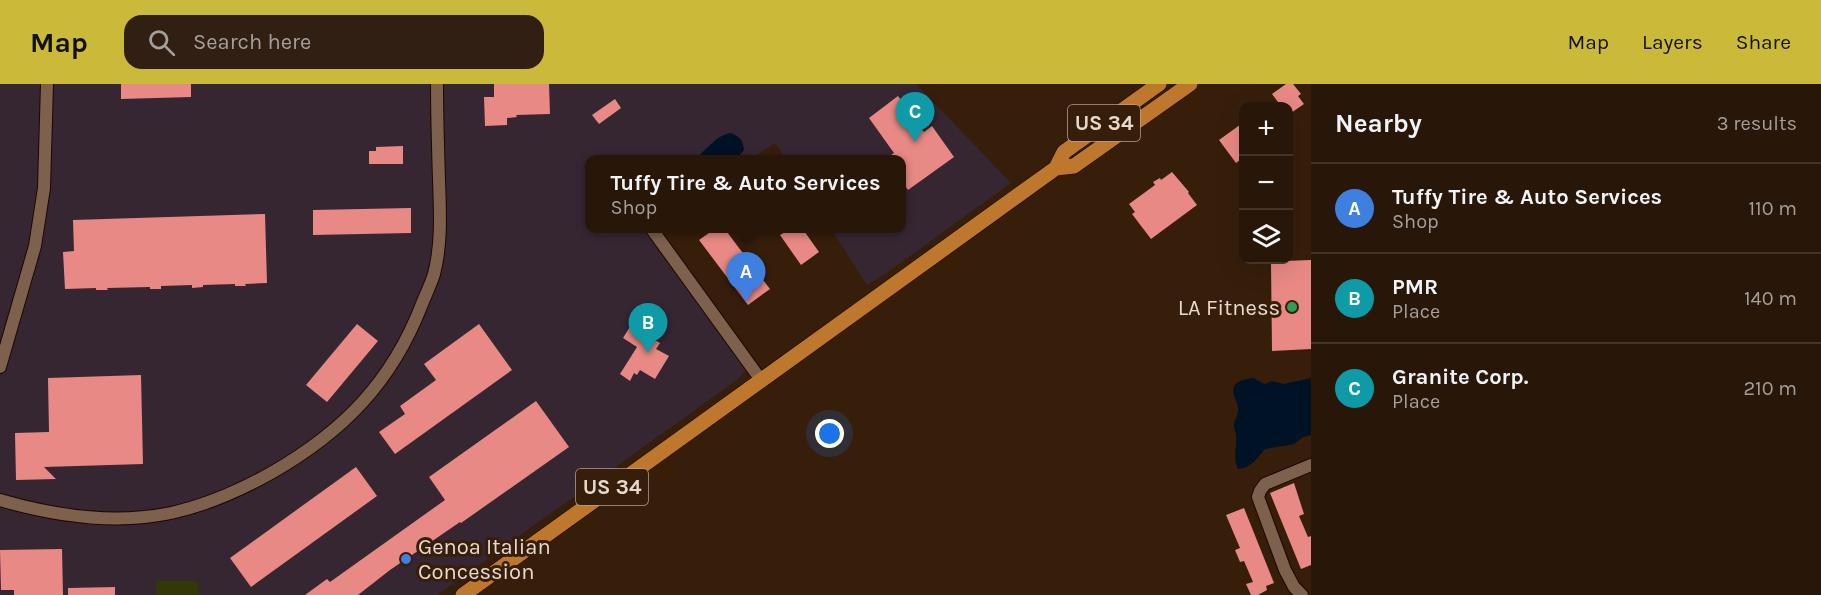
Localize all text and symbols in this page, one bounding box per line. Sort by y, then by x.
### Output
search box [124,15,544,69]
text: Map [30,26,88,59]
icon: search [145,26,178,59]
text: Search here [193,29,311,55]
text: Map [1567,30,1609,54]
text: Layers [1642,30,1703,54]
text: Share [1736,30,1791,54]
pin: C [896,92,934,142]
map controls [1239,102,1293,264]
button: + [1239,102,1293,156]
road number: US 34 [1068,105,1140,141]
text: Nearby [1335,108,1422,139]
text: 3 results [1717,112,1797,135]
popup [585,155,906,233]
button: − [1239,156,1293,210]
text: Tuffy Tire & Auto Services [610,170,881,196]
text: Tuffy Tire & Auto Services [1392,184,1662,210]
text: Shop [610,196,657,219]
text: A [1348,197,1361,220]
text: 110 m [1748,197,1797,220]
button: layers [1239,210,1293,264]
text: Shop [1392,210,1439,233]
pin: A [726,252,766,302]
text: PMR [1392,274,1438,300]
text: B [1348,287,1361,310]
text: 140 m [1744,287,1797,310]
place label: LA Fitness [1178,295,1280,321]
marker: LA Fitness [1285,300,1299,314]
text: Place [1392,300,1440,323]
pin: B [628,304,668,353]
text: Granite Corp. [1392,364,1528,390]
text: C [1348,377,1361,400]
text: 210 m [1743,377,1797,400]
text: Place [1392,390,1440,413]
your location [815,419,844,448]
road number: US 34 [576,469,648,505]
place label: Genoa Italian Concession [418,534,551,585]
marker: Genoa Italian Concession [399,552,413,566]

